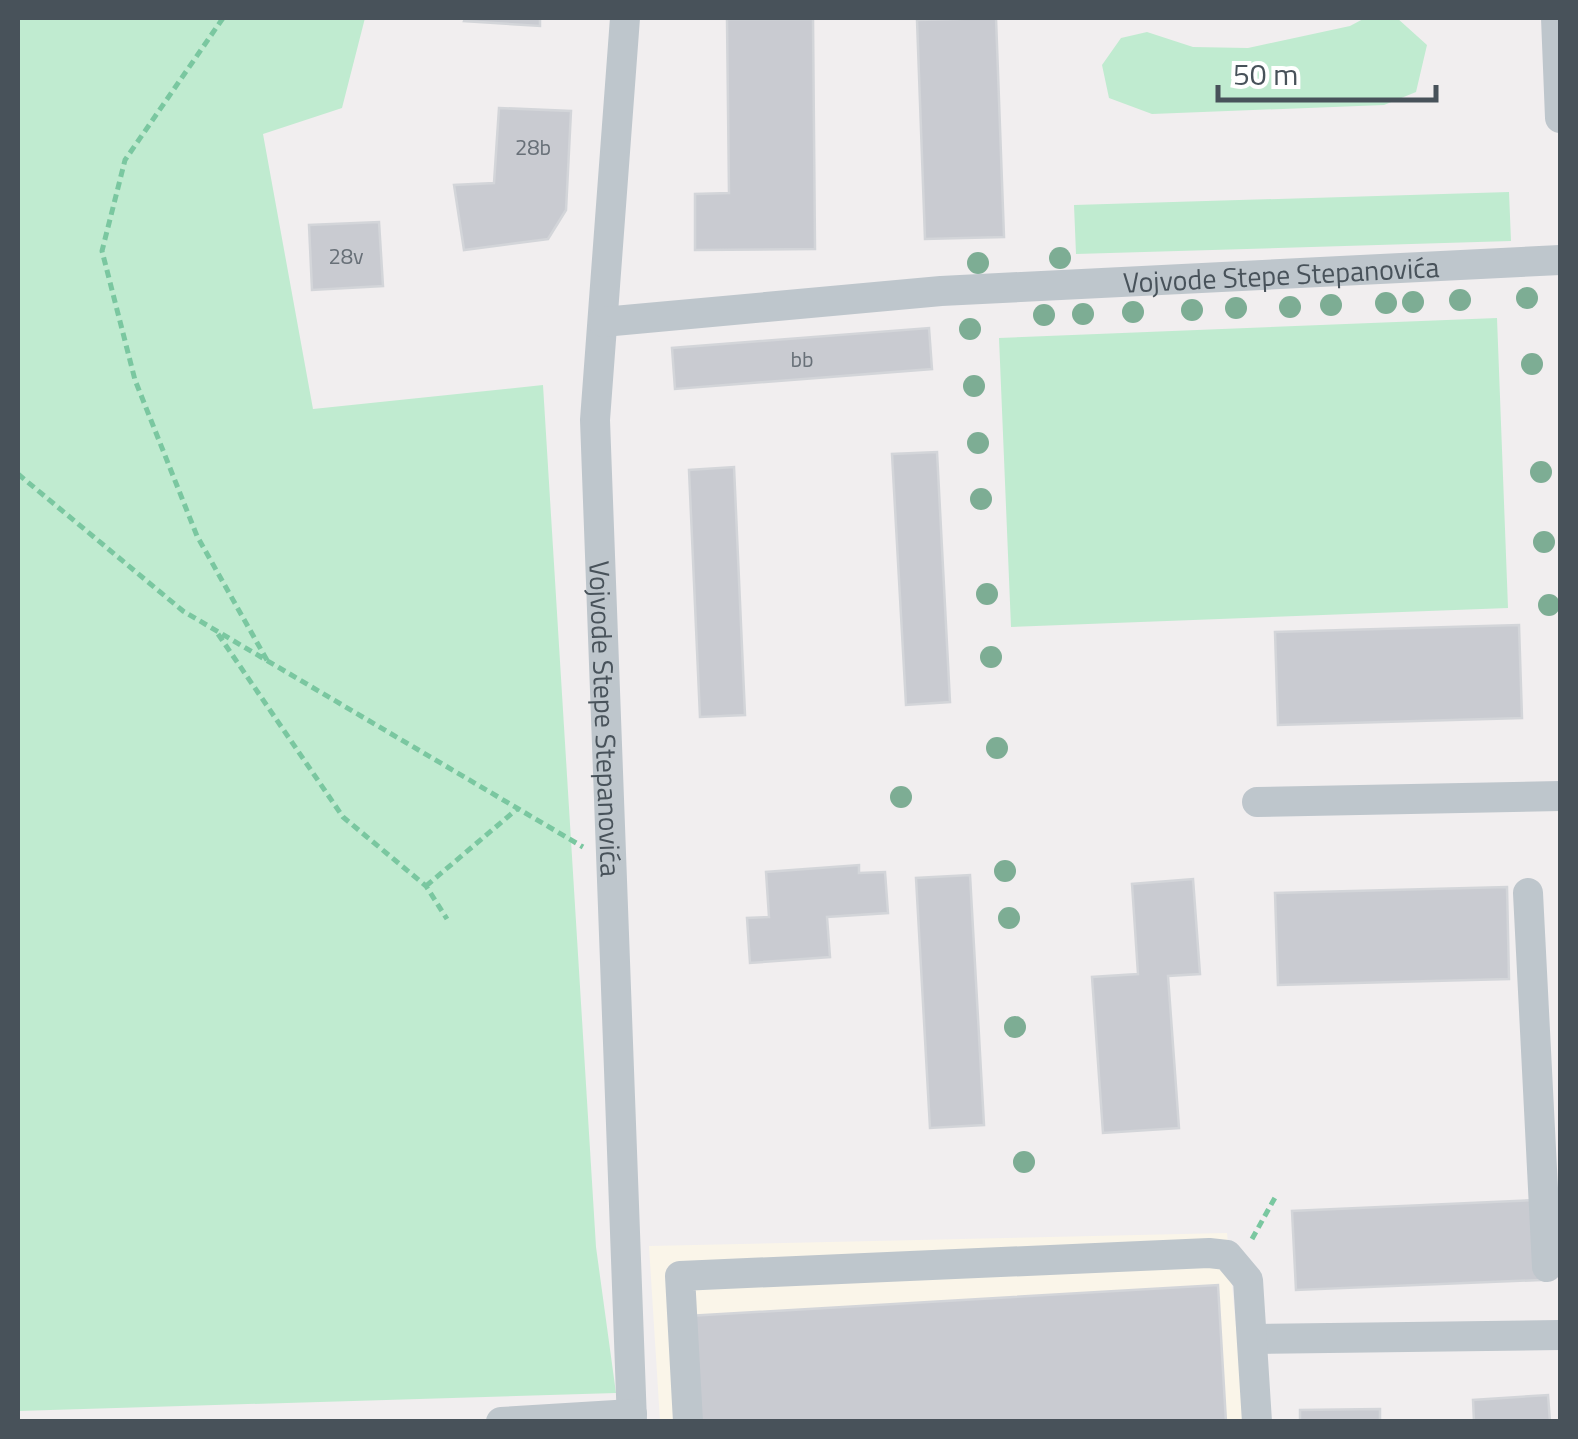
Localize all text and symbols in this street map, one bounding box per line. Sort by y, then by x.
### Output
scale bar [1218,40,1436,102]
text: 50 m [1233,51,1298,97]
house number: 28b [515,130,551,164]
house number: 28v [328,239,364,273]
street label: Vojvode Stepe Stepanovića [1122,245,1440,303]
house number: bb [790,342,814,376]
street label: Vojvode Stepe Stepanovića [579,560,633,878]

